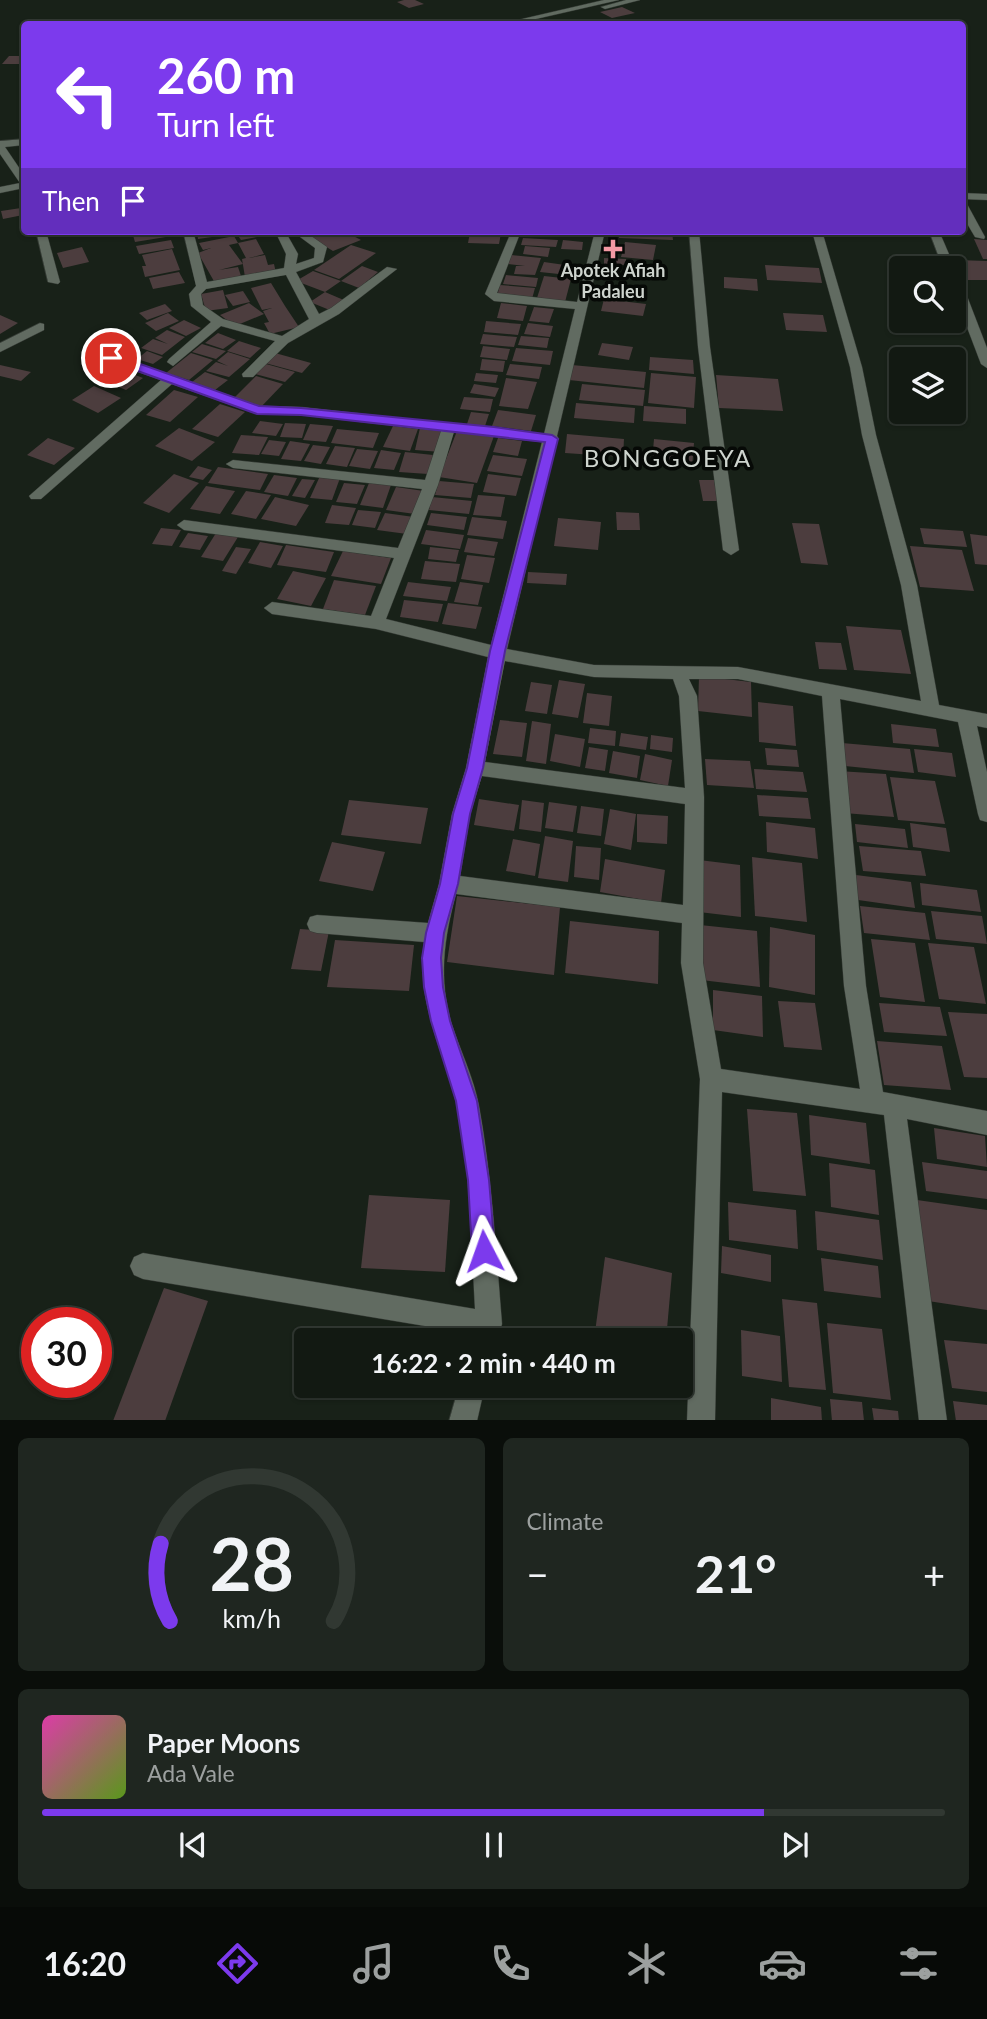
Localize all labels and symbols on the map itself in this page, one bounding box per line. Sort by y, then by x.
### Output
marker: Apotek Afiah Padaleu [605,241,621,257]
place label: Apotek Afiah Padaleu [560,259,665,302]
pin [81,328,141,388]
district label: BONGGOEYA [584,443,752,472]
position arrow [447,1214,521,1288]
speed limit sign: 30 [21,1307,112,1398]

